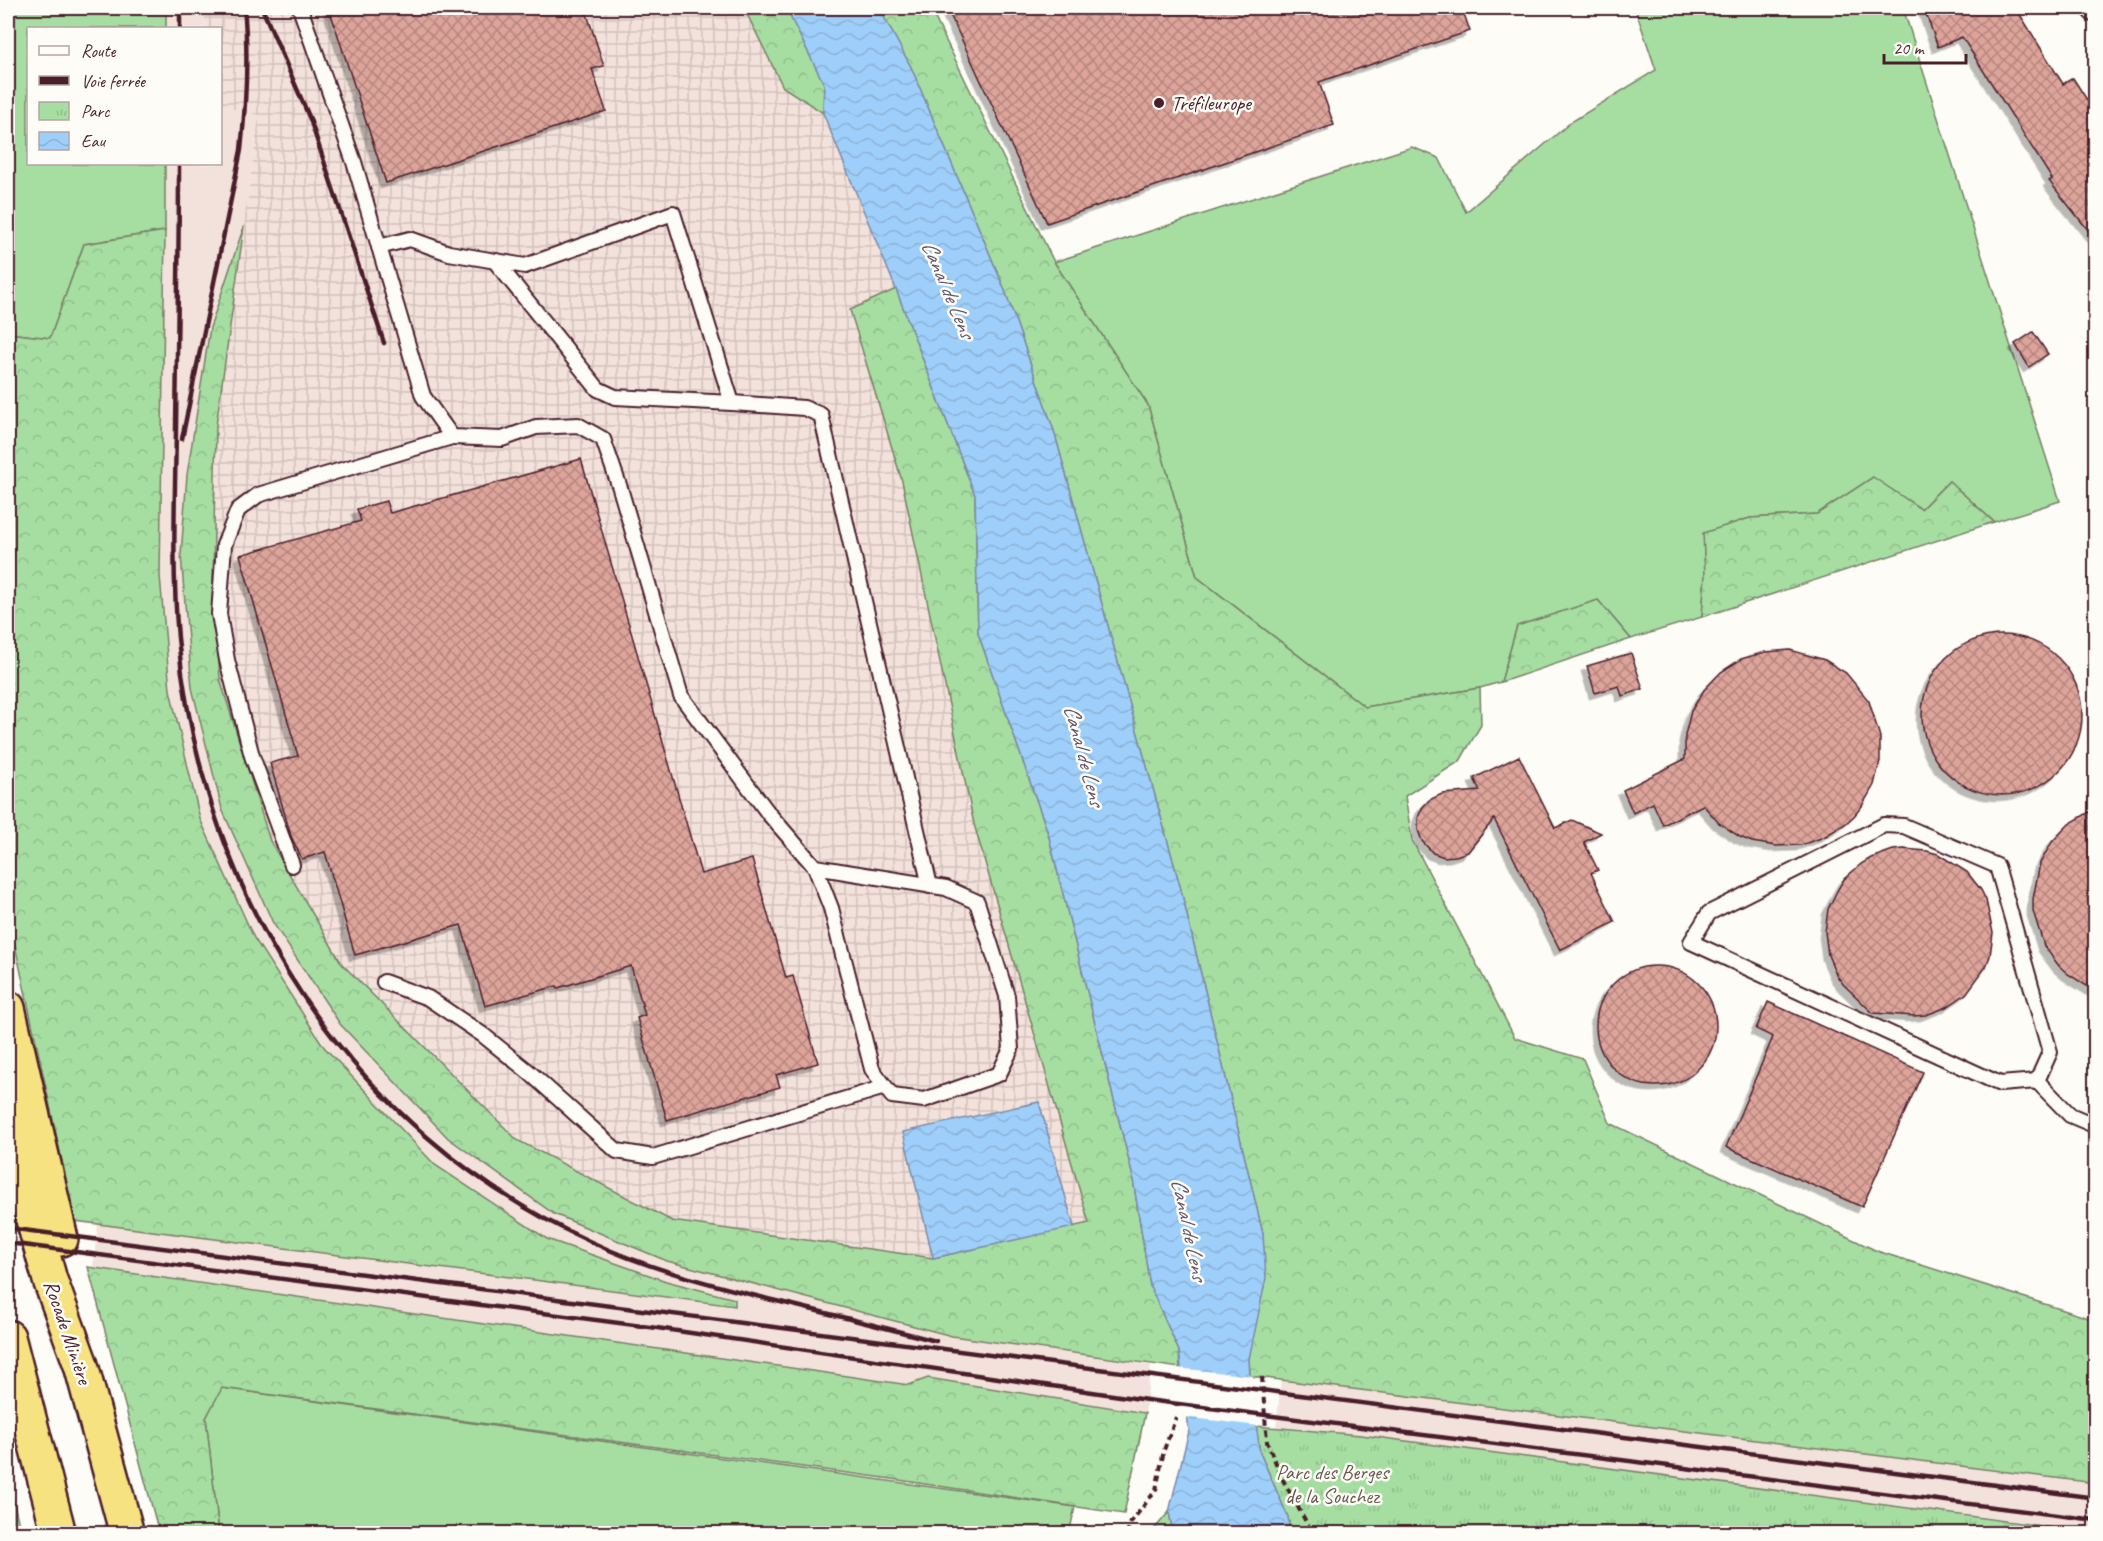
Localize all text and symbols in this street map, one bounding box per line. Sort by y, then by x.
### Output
legend [27,27,222,165]
scale bar [1884,27,1966,65]
text: 20 m [1893,37,1926,59]
text: Route [81,40,116,62]
text: Voie ferrée [81,70,146,92]
place label: Tréfileurope [1171,90,1253,116]
marker: Tréfileurope [1152,96,1166,110]
text: Parc [81,100,110,122]
text: Eau [81,130,106,152]
water label: Canal de Lens [915,236,982,345]
water label: Canal de Lens [1057,702,1112,812]
water label: Canal de Lens [1165,1176,1214,1286]
street label: Rocade Minière [38,1277,99,1390]
park label: Parc des Berges de la Souchez [1276,1459,1390,1509]

